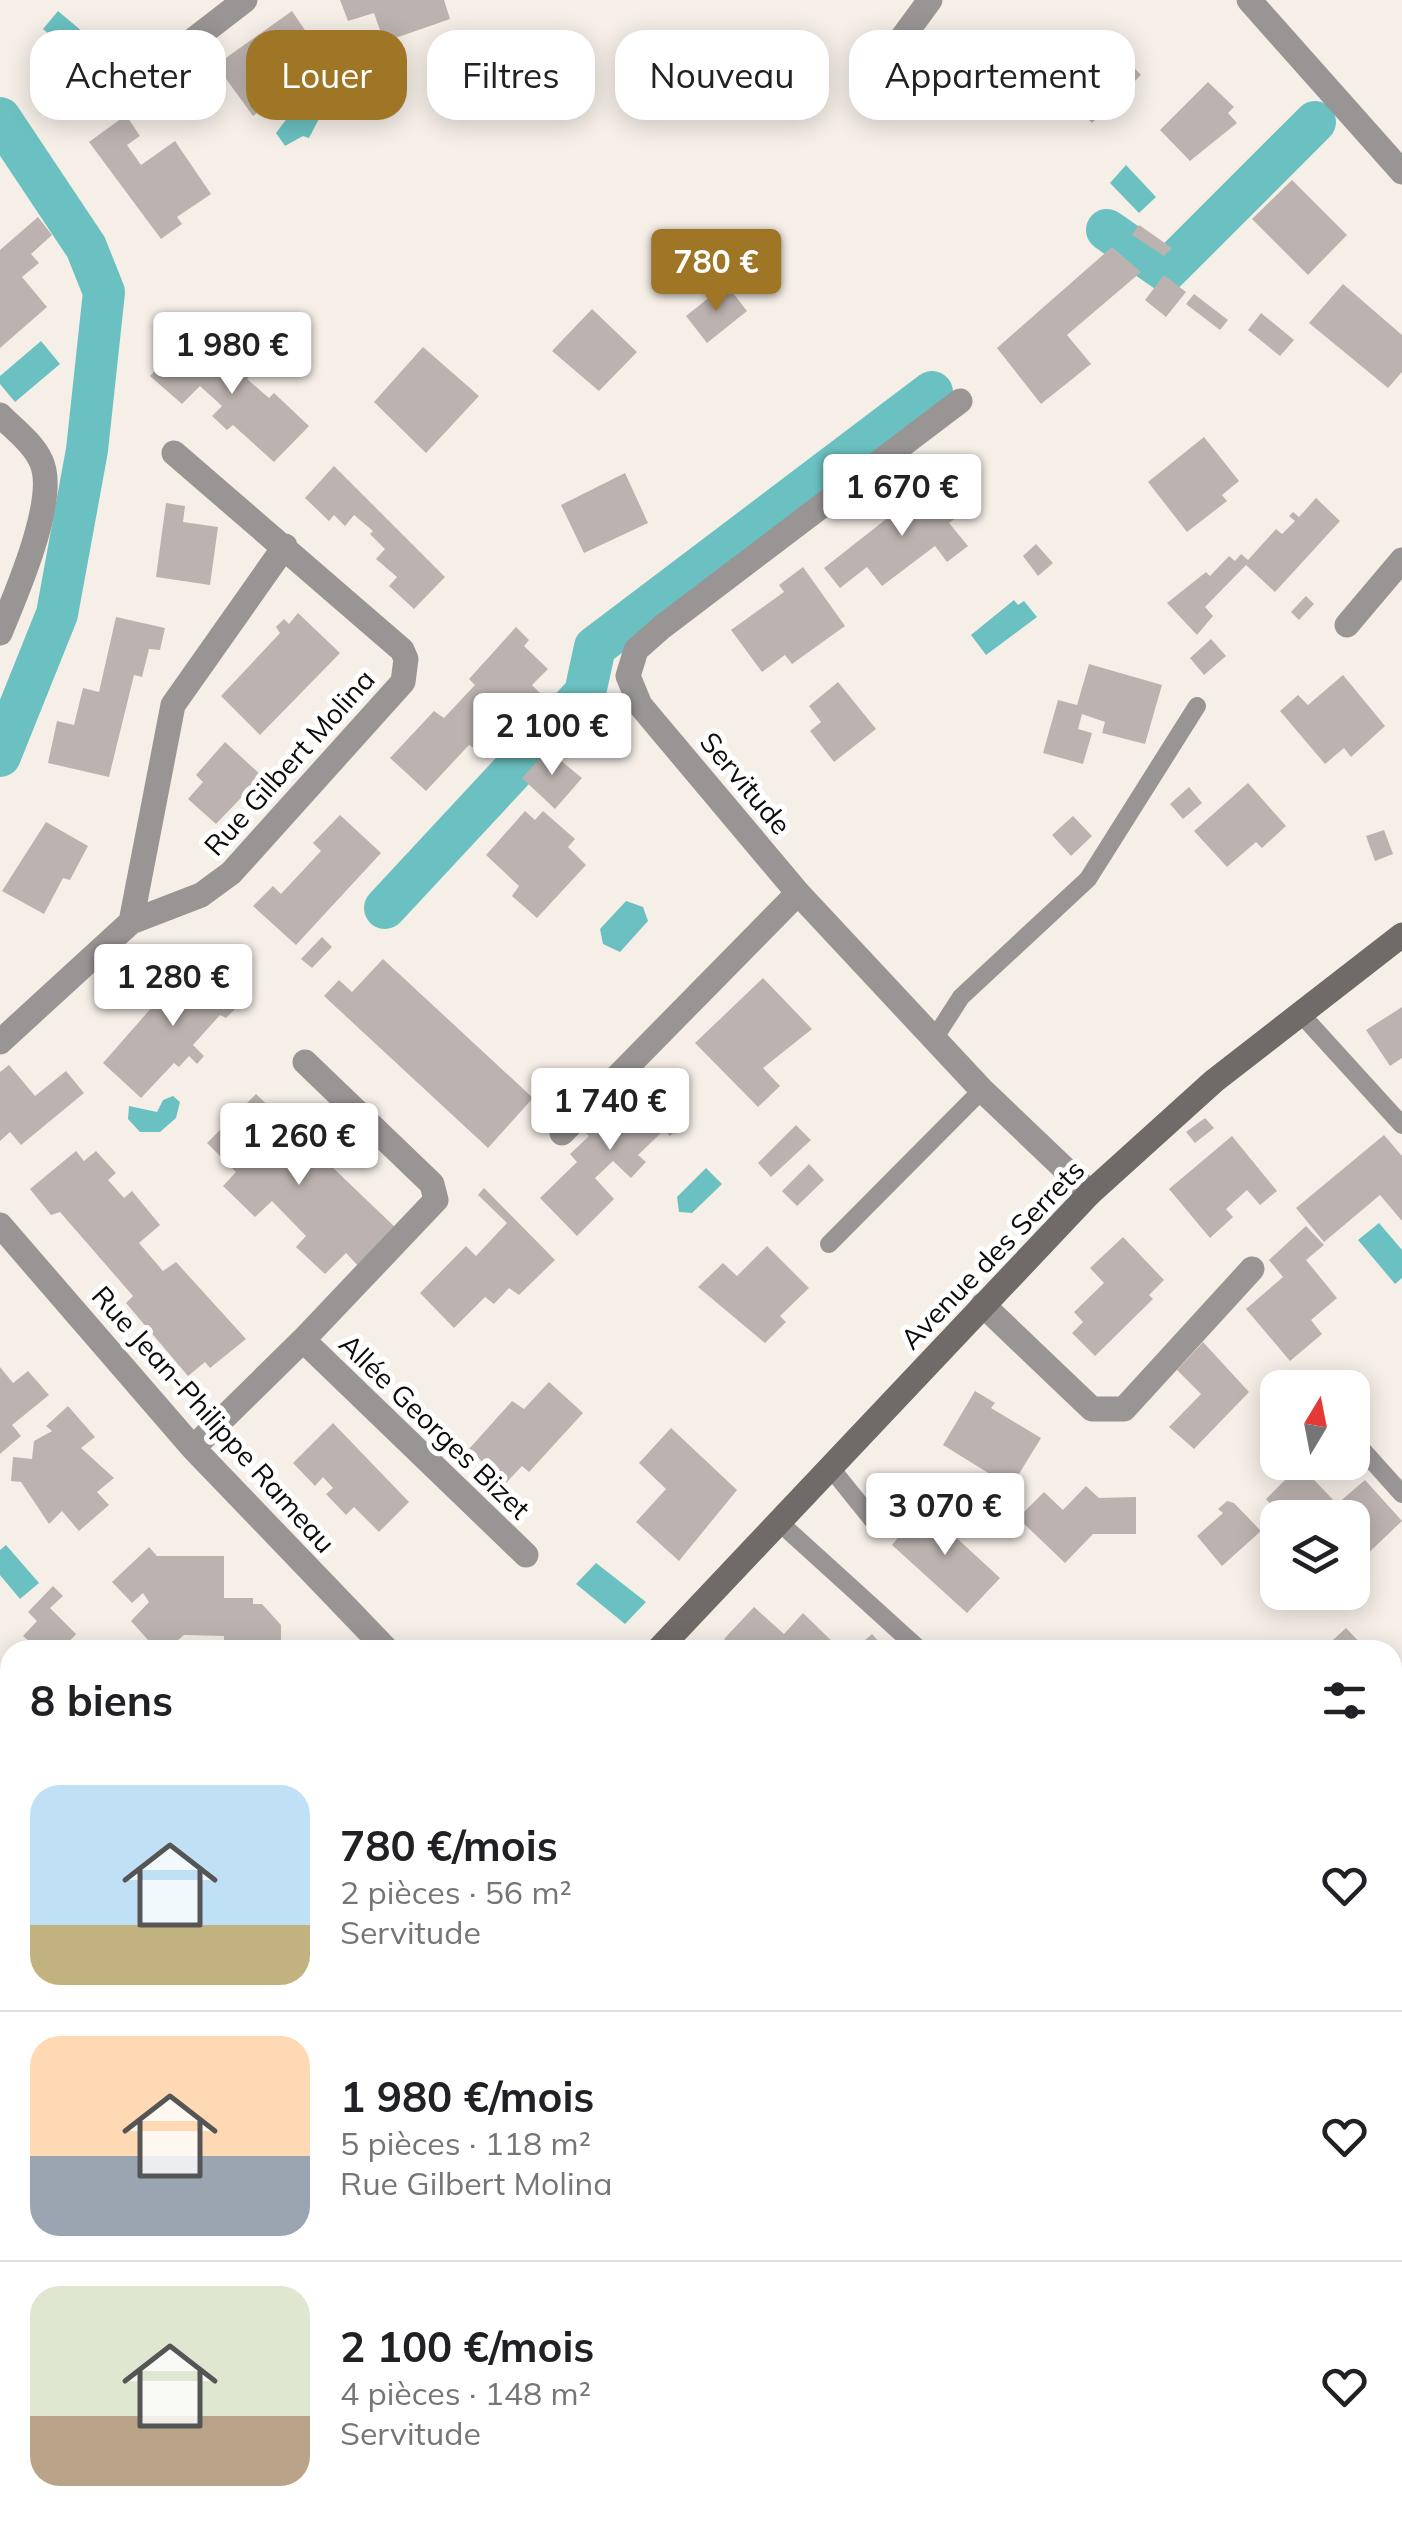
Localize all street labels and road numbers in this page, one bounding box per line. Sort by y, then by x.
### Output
street label: Rue Gilbert Molina [196,662,382,862]
street label: Servitude [693,725,799,841]
street label: Avenue des Serrets [893,1152,1091,1356]
street label: Rue Jean-Philippe Rameau [85,1278,343,1560]
street label: Allée Georges Bizet [332,1326,538,1526]

